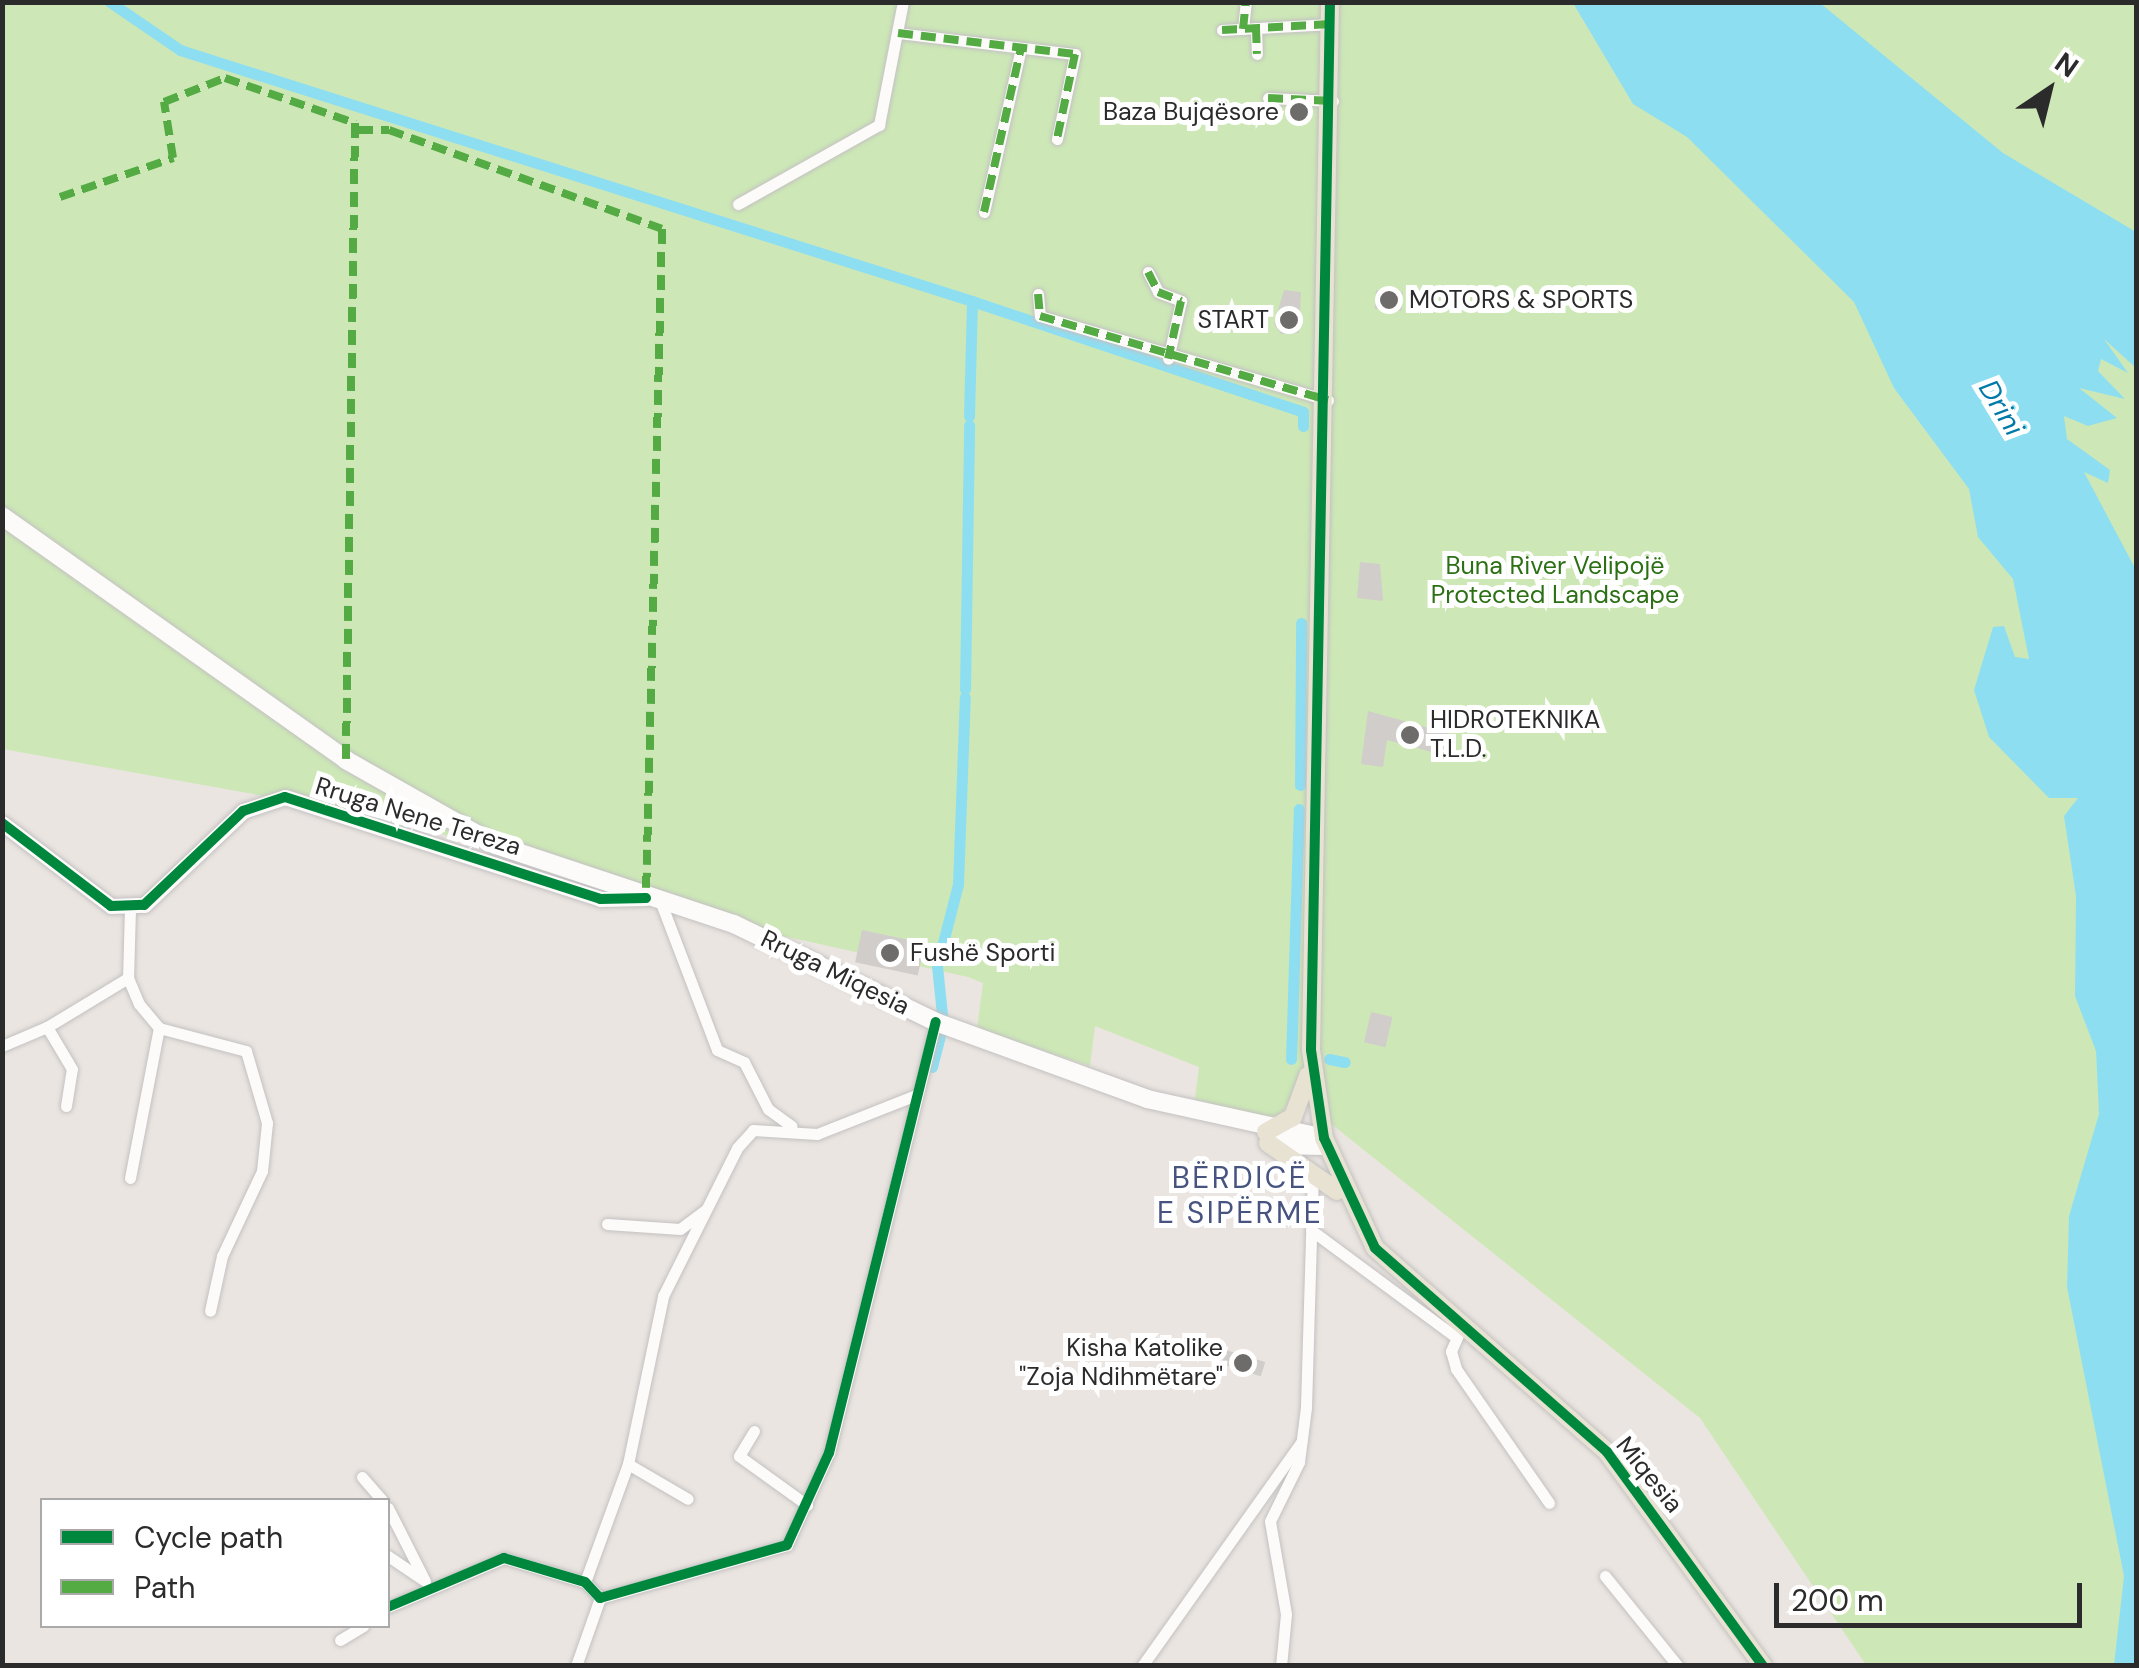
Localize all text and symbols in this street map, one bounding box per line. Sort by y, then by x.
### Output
north arrow [1999,40,2099,140]
text: N [2048,44,2085,86]
place label: Baza Bujqësore [1103,97,1279,127]
marker: Baza Bujqësore [1288,101,1310,123]
place label: MOTORS & SPORTS [1409,285,1633,315]
marker: MOTORS & SPORTS [1378,289,1400,311]
place label: START [1197,305,1269,335]
marker: START [1278,309,1300,331]
water label: Drini [1971,374,2031,442]
park label: Buna River Velipojë Protected Landscape [1431,552,1679,611]
place label: HIDROTEKNIKA T.L.D. [1430,706,1600,765]
marker: HIDROTEKNIKA T.L.D. [1399,724,1421,746]
street label: Rruga Nene Tereza [312,771,524,863]
street label: Rruga Miqesia [756,924,914,1022]
place label: Fushë Sporti [910,938,1055,968]
marker: Fushë Sporti [879,942,901,964]
district label: BËRDICË E SIPËRME [1157,1160,1323,1230]
place label: Kisha Katolike "Zoja Ndihmëtare" [1019,1334,1223,1393]
marker: Kisha Katolike "Zoja Ndihmëtare" [1232,1352,1254,1374]
street label: Miqesia [1609,1431,1689,1519]
legend [40,1498,390,1628]
text: Cycle path [134,1518,283,1557]
scale bar [1779,1563,2086,1625]
text: Path [134,1568,196,1607]
text: 200 m [1791,1581,1884,1620]

